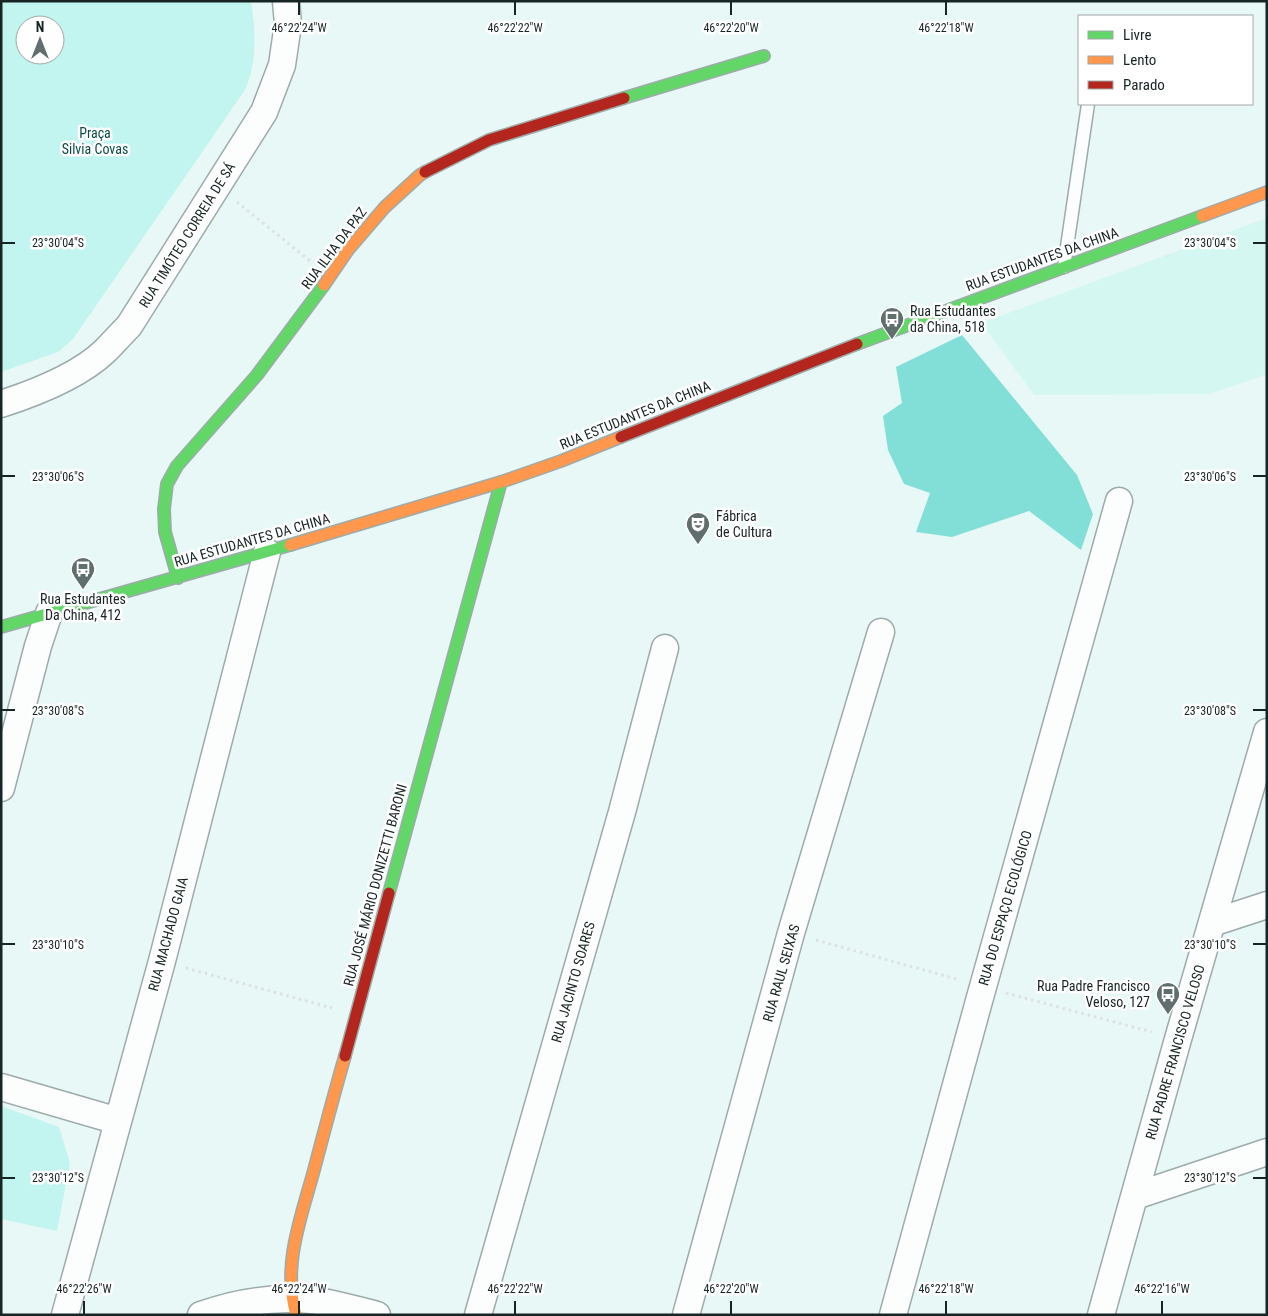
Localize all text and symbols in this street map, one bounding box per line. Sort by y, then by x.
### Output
north arrow [15,15,65,65]
legend [1078,15,1253,105]
text: N [36,19,44,35]
text: 46°22'24"W [271,21,327,35]
text: 46°22'22"W [487,21,543,35]
text: 46°22'20"W [703,21,759,35]
text: 46°22'18"W [918,21,974,35]
text: Livre [1123,26,1151,44]
text: Lento [1123,51,1156,69]
text: Parado [1123,76,1165,94]
park label: Praça Silvia Covas [62,125,128,157]
street label: RUA TIMÓTEO CORREIA DE SÁ [135,159,238,311]
street label: RUA ILHA DA PAZ [298,204,370,292]
street label: RUA ESTUDANTES DA CHINA [964,224,1120,294]
text: 23°30'04"S [32,236,84,250]
text: 23°30'04"S [1184,236,1236,250]
place label: Rua Estudantes da China, 518 [910,303,996,335]
bus stop icon: Rua Estudantes da China, 518 [879,306,905,340]
street label: RUA ESTUDANTES DA CHINA [557,377,713,453]
text: 23°30'06"S [32,470,84,484]
text: 23°30'06"S [1184,470,1236,484]
place label: Fábrica de Cultura [716,508,772,540]
street label: RUA ESTUDANTES DA CHINA [172,510,332,570]
theatre icon: Fábrica de Cultura [685,511,711,545]
bus stop icon: Rua Estudantes Da China, 412 [70,556,96,590]
place label: Rua Estudantes Da China, 412 [40,591,126,623]
text: 23°30'08"S [32,704,84,718]
text: 23°30'08"S [1184,704,1236,718]
street label: RUA JOSÉ MÁRIO DONIZETTI BARONI [339,782,410,988]
street label: RUA DO ESPAÇO ECOLÓGICO [974,828,1035,987]
street label: RUA MACHADO GAIA [145,875,191,993]
street label: RUA JACINTO SOARES [548,920,598,1044]
street label: RUA RAUL SEIXAS [759,923,803,1023]
text: 23°30'10"S [32,938,84,952]
text: 23°30'10"S [1184,938,1236,952]
street label: RUA PADRE FRANCISCO VELOSO [1142,963,1208,1141]
place label: Rua Padre Francisco Veloso, 127 [1037,978,1150,1010]
bus stop icon: Rua Padre Francisco Veloso, 127 [1155,981,1181,1015]
text: 23°30'12"S [32,1171,84,1185]
text: 23°30'12"S [1184,1171,1236,1185]
text: 46°22'26"W [56,1282,112,1296]
text: 46°22'24"W [271,1282,327,1296]
text: 46°22'22"W [487,1282,543,1296]
text: 46°22'20"W [703,1282,759,1296]
text: 46°22'18"W [918,1282,974,1296]
text: 46°22'16"W [1134,1282,1190,1296]

